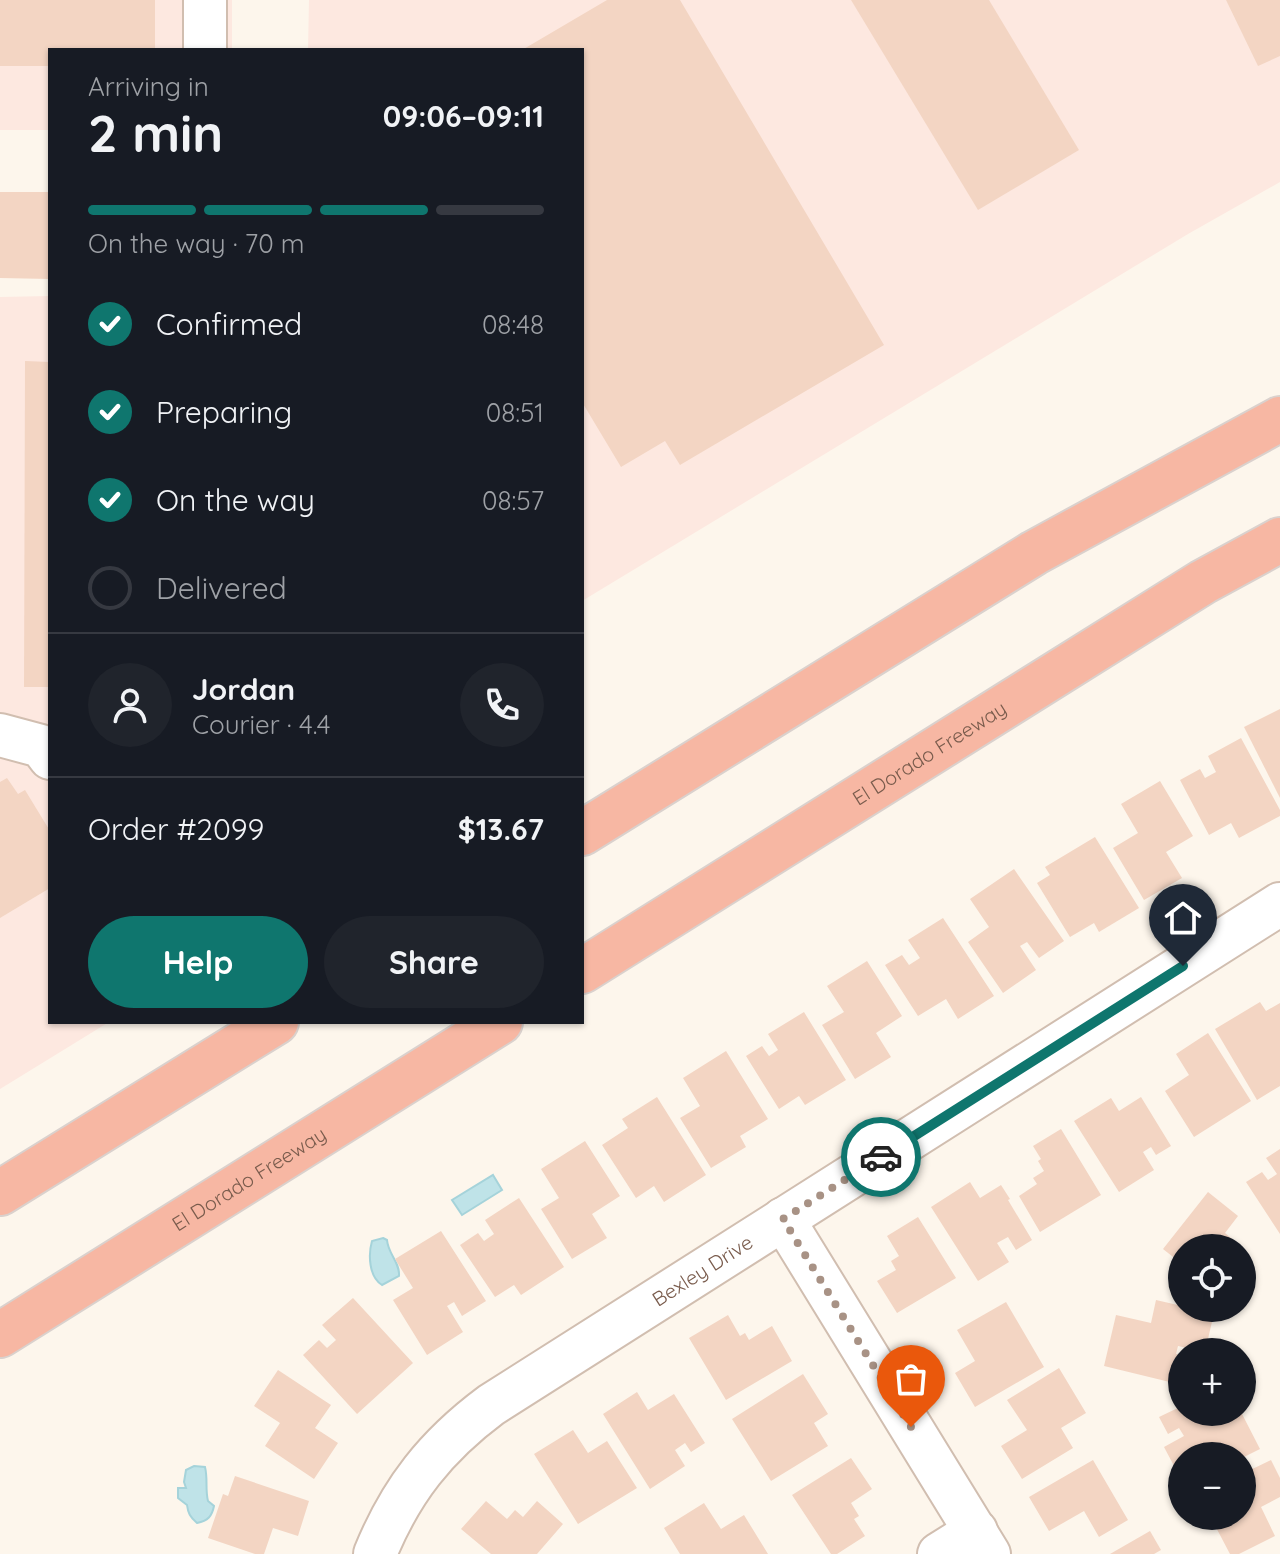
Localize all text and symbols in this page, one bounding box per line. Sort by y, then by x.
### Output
text: Arriving in [88,70,209,103]
text: 09:06–09:11 [383,97,544,135]
text: 2 min [88,100,223,165]
text: On the way · 70 m [88,227,304,260]
icon: check [88,302,132,346]
text: Confirmed [156,305,302,343]
text: 08:48 [482,308,544,341]
icon: check [88,390,132,434]
text: Preparing [156,393,292,431]
text: 08:51 [486,396,544,429]
icon: check [88,478,132,522]
text: On the way [156,481,315,519]
text: 08:57 [482,484,544,517]
text: Delivered [156,569,287,607]
button: person [88,663,172,747]
button: phone [460,663,544,747]
text: Jordan [192,670,295,708]
street label: El Dorado Freeway [848,695,1011,811]
text: Courier · 4.4 [192,708,330,741]
text: Order #2099 [88,810,264,848]
text: $13.67 [458,810,544,848]
pin [1149,884,1217,966]
icon: home [1161,896,1205,940]
button: Help [88,916,308,1008]
button: Share [324,916,544,1008]
courier [841,1117,921,1197]
street label: El Dorado Freeway [167,1121,331,1236]
icon: car [859,1135,903,1179]
street label: Bexley Drive [647,1229,757,1311]
map controls [1168,1234,1256,1530]
button: locate [1168,1234,1256,1322]
button: + [1168,1338,1256,1426]
pin [877,1345,945,1427]
icon: bag [889,1357,933,1401]
button: − [1168,1442,1256,1530]

